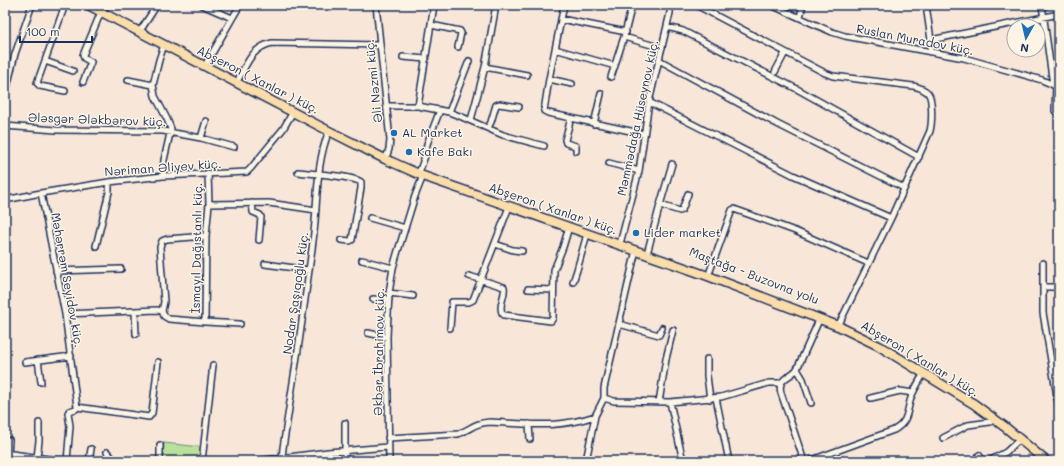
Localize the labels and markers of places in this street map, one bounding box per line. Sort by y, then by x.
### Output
place label: AL Market [402,124,463,140]
marker: AL Market [389,128,399,138]
place label: Kafe Bakı [417,143,473,159]
marker: Kafe Bakı [404,147,414,157]
place label: Lider market [644,224,721,240]
marker: Lider market [631,228,641,238]

